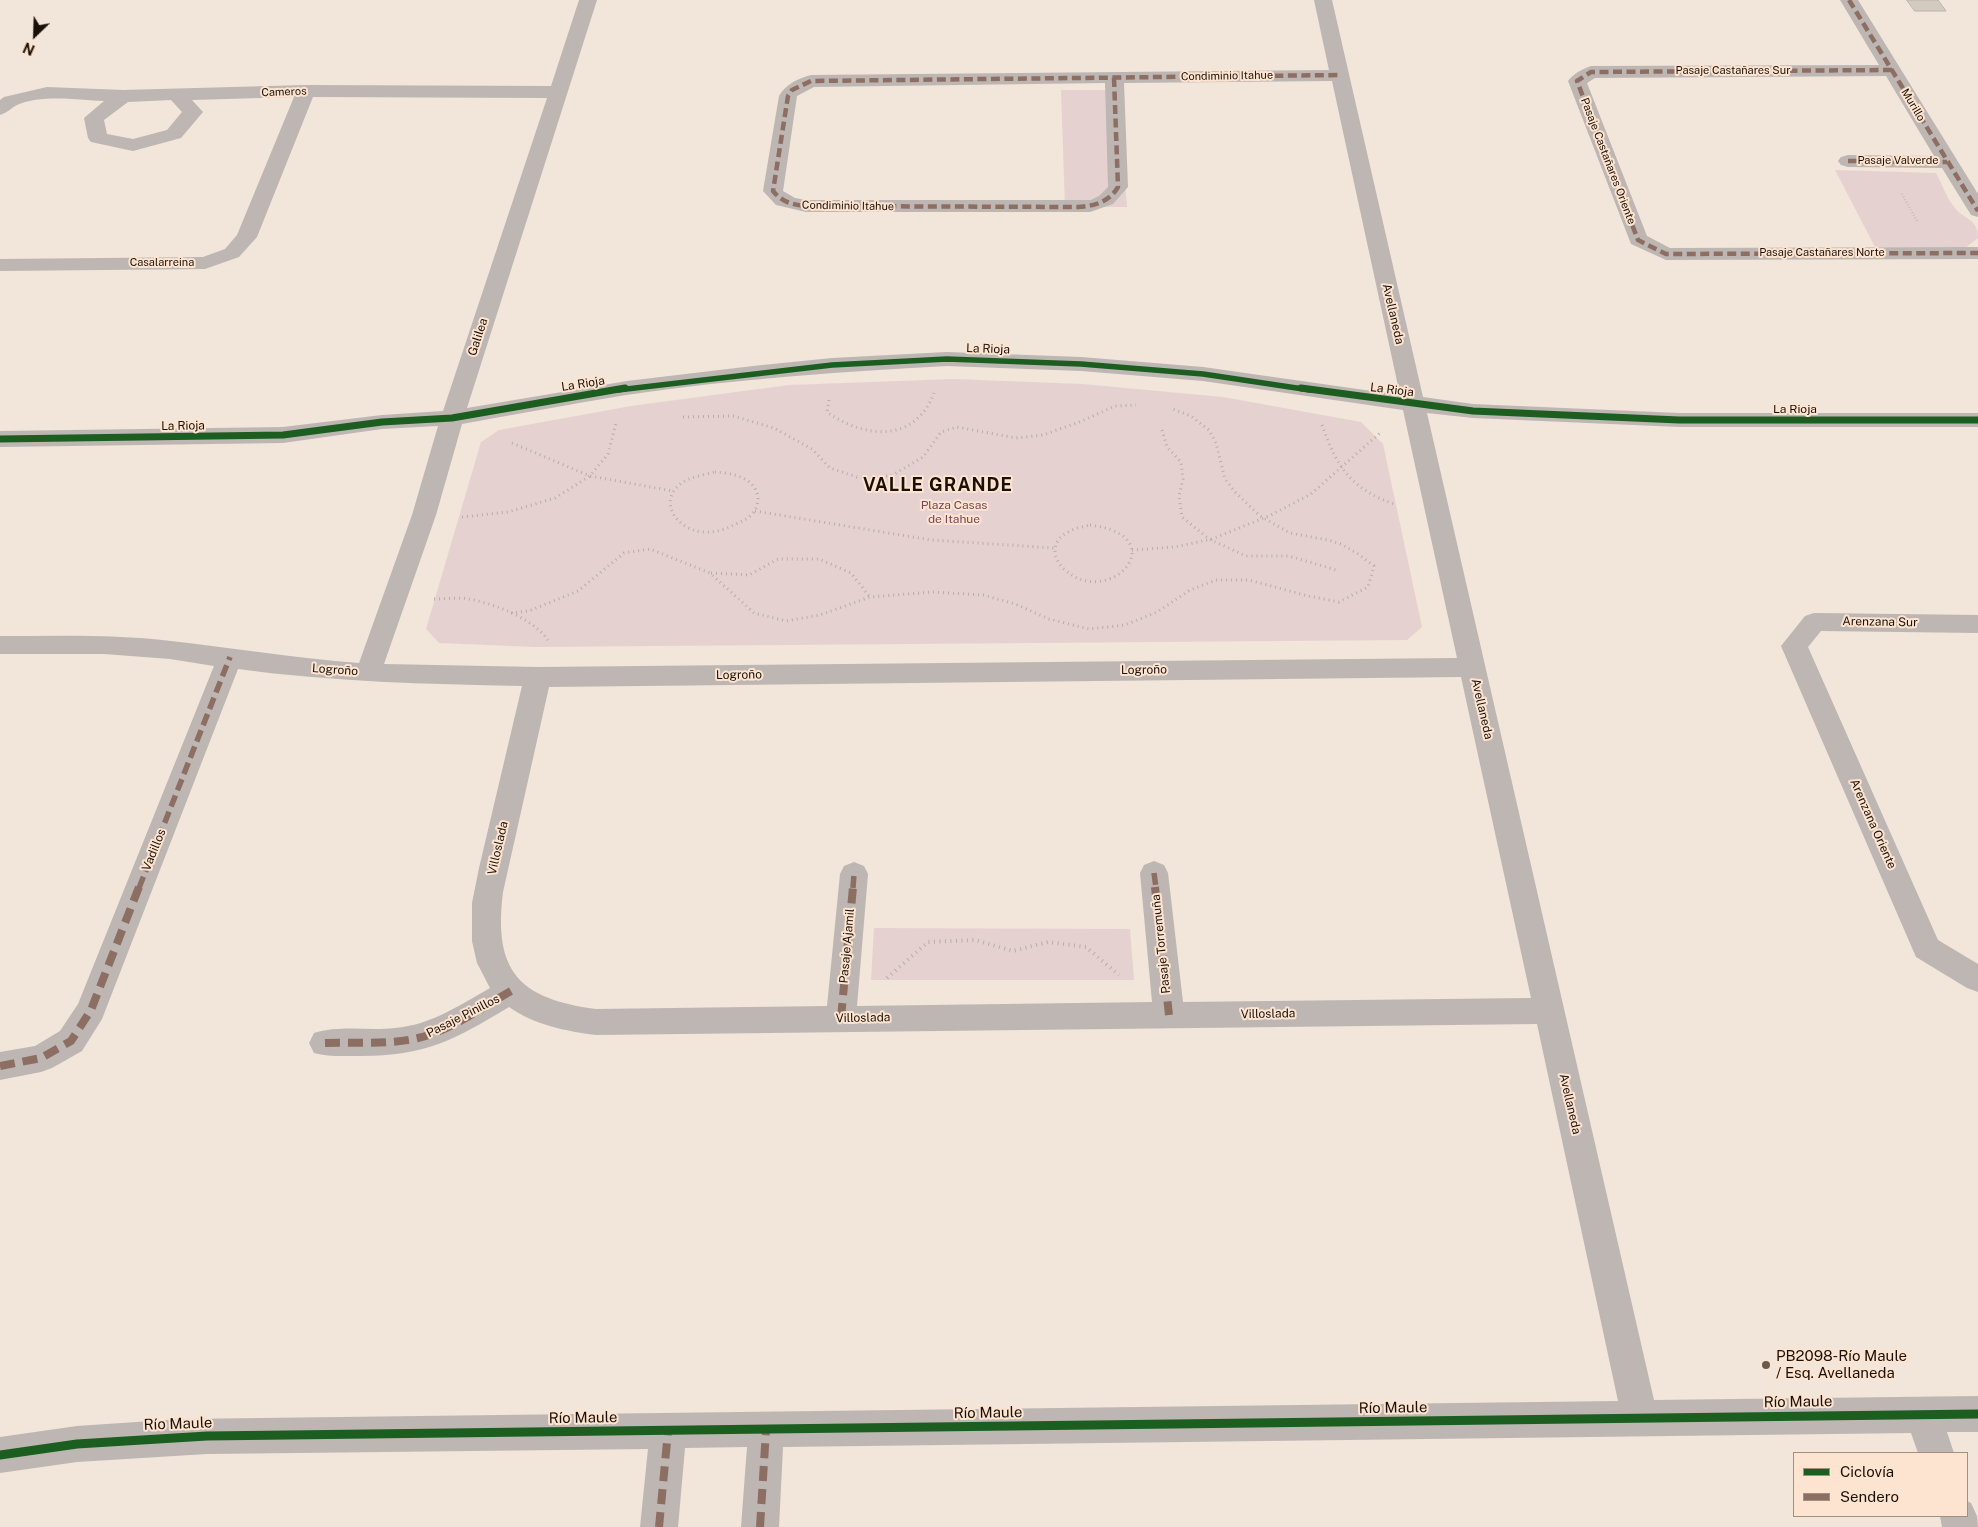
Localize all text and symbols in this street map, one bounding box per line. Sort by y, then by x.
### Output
north arrow [10,10,60,60]
text: N [21,39,37,58]
street label: Pasaje Castañares Sur [1676,64,1790,78]
street label: Condiminio Itahue [1181,69,1273,83]
street label: Cameros [261,85,307,99]
street label: Murillo [1898,86,1928,124]
street label: Pasaje Castañares Oriente [1578,96,1638,226]
street label: Pasaje Valverde [1857,154,1939,168]
street label: Condiminio Itahue [802,199,894,213]
street label: Pasaje Castañares Norte [1759,246,1885,260]
street label: Casalarreina [130,256,194,270]
street label: Avellaneda [1379,282,1407,346]
street label: Galilea [465,316,491,358]
street label: La Rioja [966,341,1010,357]
street label: La Rioja [560,373,606,395]
street label: La Rioja [1369,380,1415,400]
street label: La Rioja [1773,402,1817,416]
street label: La Rioja [161,418,205,434]
district label: VALLE GRANDE [862,474,1014,496]
park label: Plaza Casas de Itahue [921,498,987,526]
street label: Arenzana Sur [1842,614,1918,630]
street label: Logroño [312,661,358,679]
street label: Logroño [1121,662,1167,678]
street label: Logroño [716,667,762,683]
street label: Avellaneda [1468,677,1496,741]
street label: Arenzana Oriente [1847,777,1899,871]
street label: Villoslada [485,820,511,876]
street label: Vadillos [139,827,169,873]
street label: Pasaje Torremuña [1149,894,1173,994]
street label: Pasaje Ajamil [837,908,857,984]
street label: Pasaje Pinillos [424,991,502,1041]
street label: Villoslada [1241,1006,1295,1022]
street label: Villoslada [836,1010,890,1026]
street label: Avellaneda [1556,1072,1584,1136]
place label: PB2098-Río Maule / Esq. Avellaneda [1776,1347,1907,1382]
marker: PB2098-Río Maule / Esq. Avellaneda [1760,1359,1772,1371]
street label: Río Maule [1763,1392,1833,1412]
street label: Río Maule [1358,1398,1428,1418]
street label: Río Maule [953,1403,1023,1423]
street label: Río Maule [548,1408,618,1428]
street label: Río Maule [143,1414,213,1434]
legend [1793,1452,1968,1517]
text: Ciclovía [1840,1463,1894,1480]
text: Sendero [1840,1488,1899,1505]

